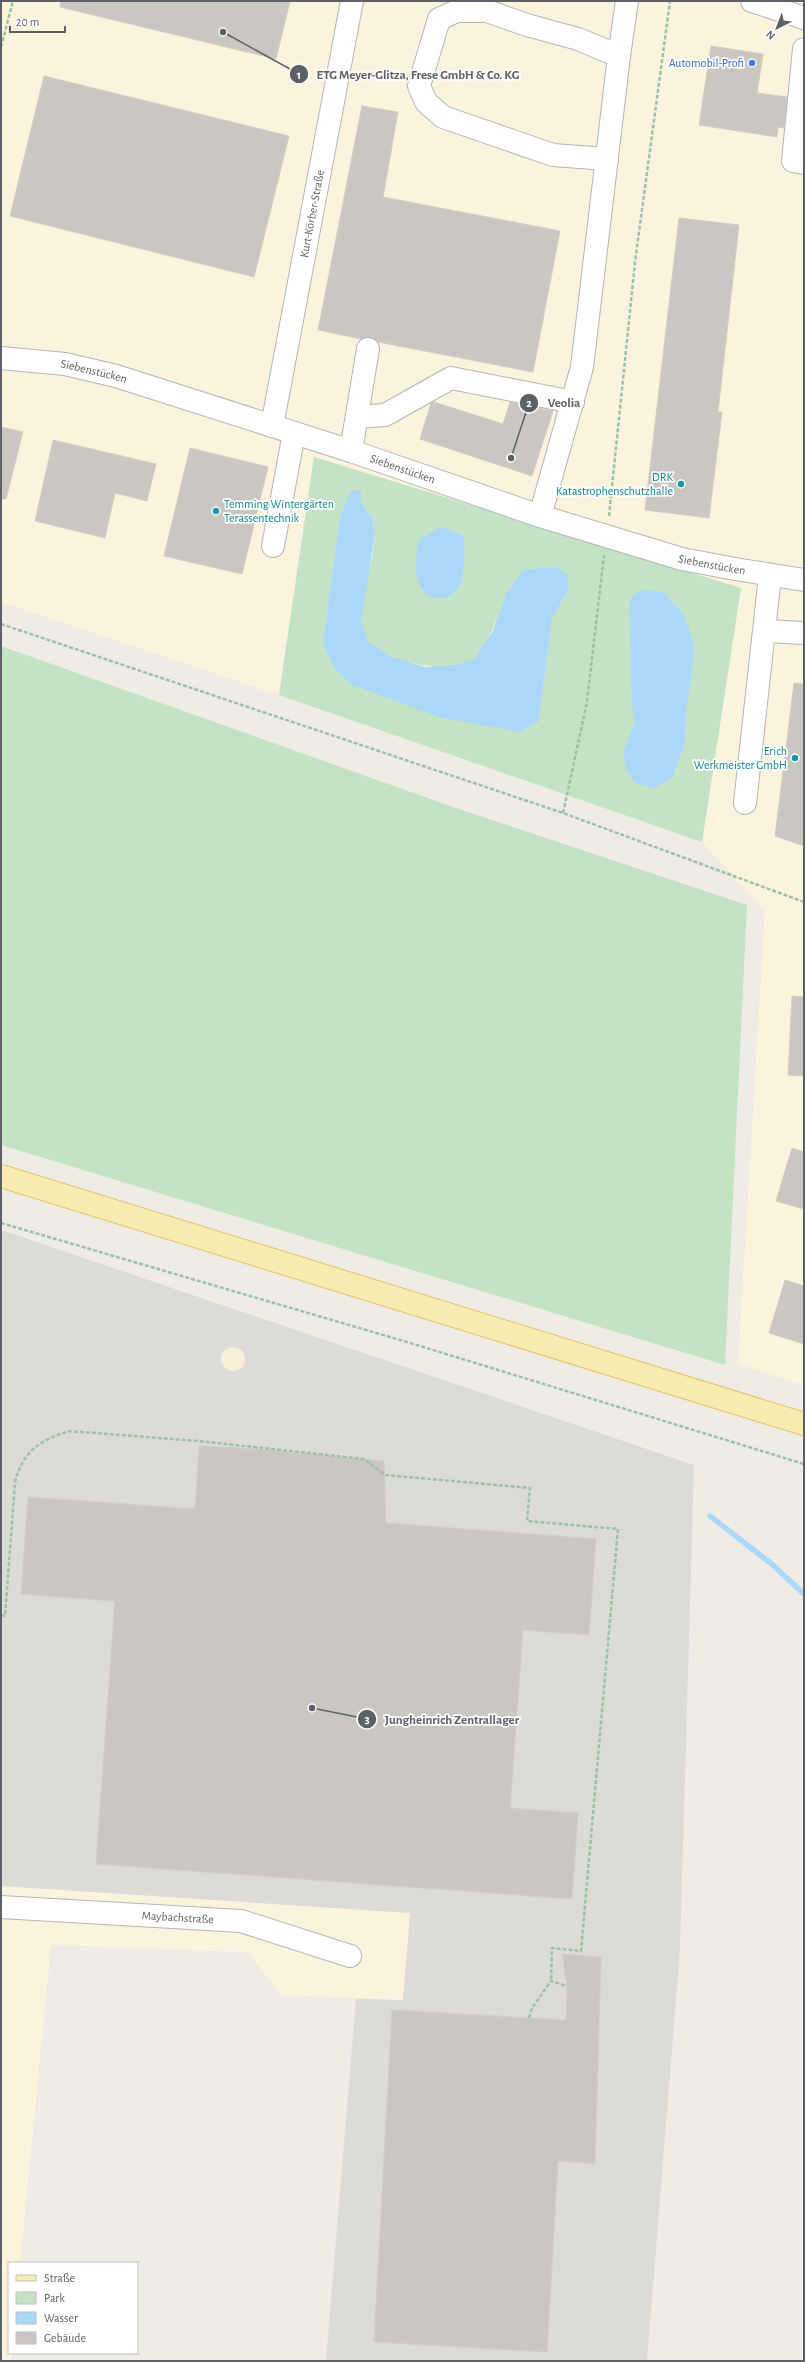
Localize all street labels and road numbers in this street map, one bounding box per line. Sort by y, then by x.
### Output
street label: Kurt-Körber-Straße [298,169,326,259]
street label: Siebenstücken [60,358,129,385]
street label: Siebenstücken [369,452,437,486]
street label: Siebenstücken [677,552,746,577]
street label: Maybachstraße [141,1909,214,1925]

